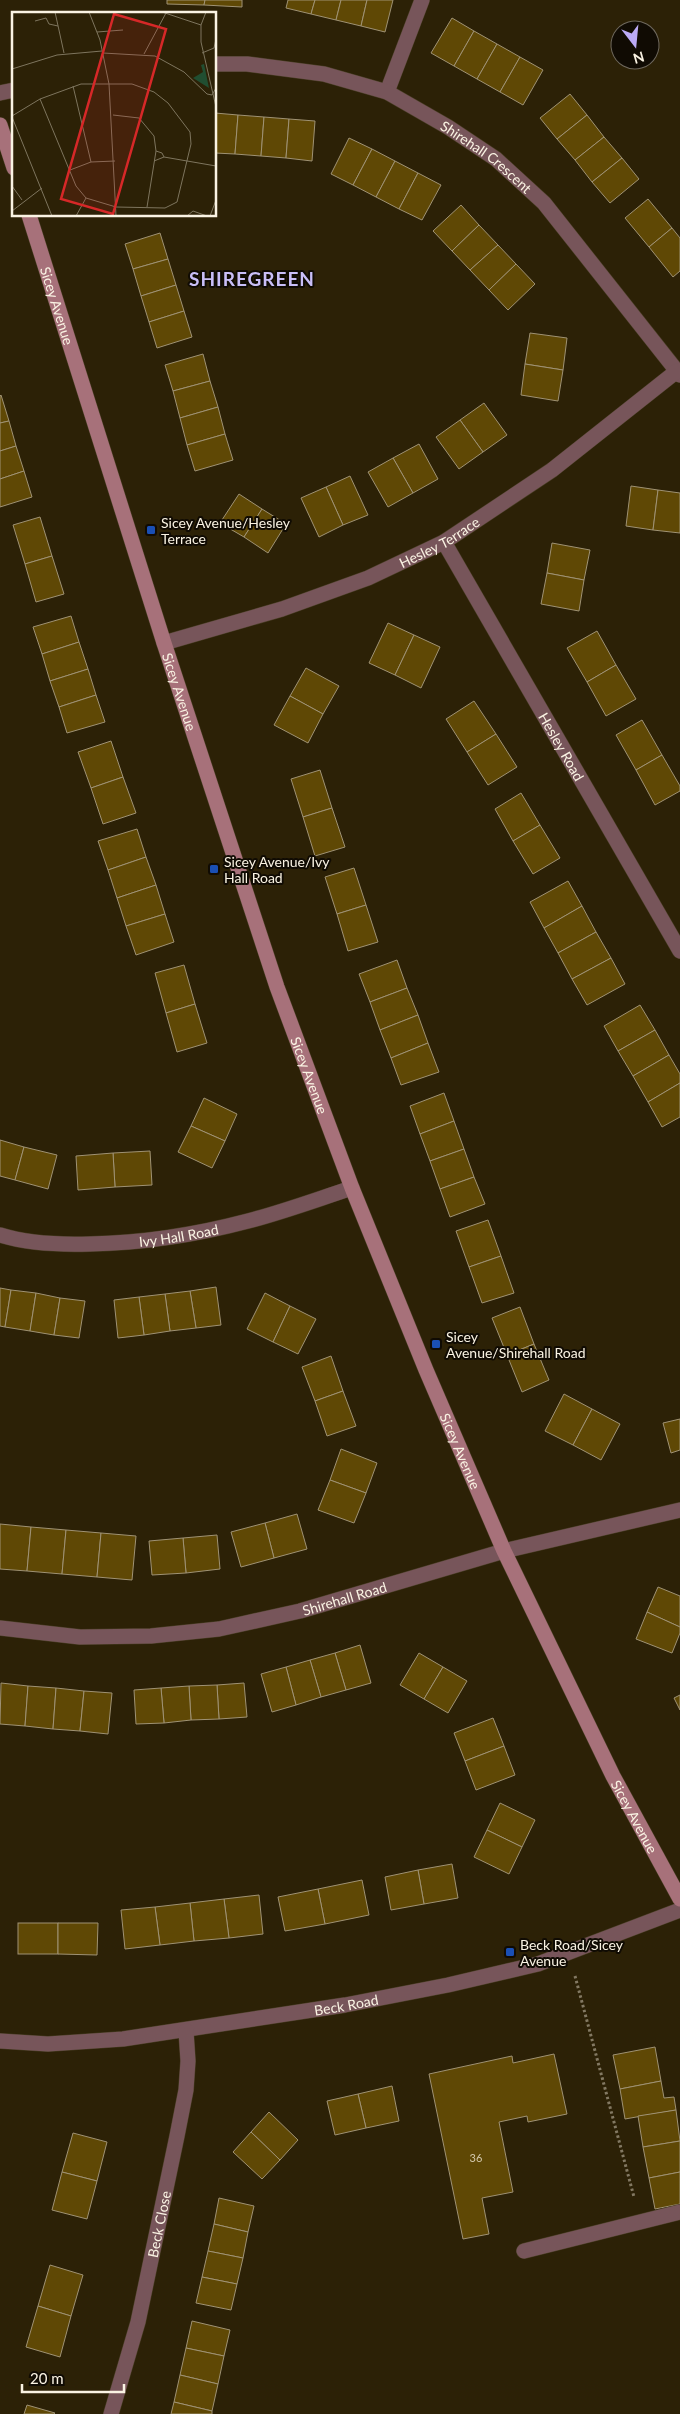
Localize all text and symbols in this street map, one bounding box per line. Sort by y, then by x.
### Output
inset map [12,12,216,216]
north arrow [610,20,660,70]
text: N [631,48,646,68]
street label: Shirehall Crescent [438,116,536,196]
street label: Sicey Avenue [37,264,78,347]
district label: SHIREGREEN [189,267,315,290]
street label: Hesley Terrace [396,512,482,571]
place label: Sicey Avenue/Hesley Terrace [161,514,291,547]
marker: Sicey Avenue/Hesley Terrace [145,524,157,536]
street label: Sicey Avenue [159,650,201,733]
street label: Hesley Road [536,709,588,784]
place label: Sicey Avenue/Ivy Hall Road [224,853,330,886]
marker: Sicey Avenue/Ivy Hall Road [208,863,220,875]
street label: Sicey Avenue [288,1034,332,1116]
street label: Ivy Hall Road [138,1220,220,1250]
place label: Sicey Avenue/Shirehall Road [446,1328,586,1361]
marker: Sicey Avenue/Shirehall Road [430,1338,442,1350]
street label: Sicey Avenue [437,1410,485,1492]
street label: Shirehall Road [300,1578,388,1618]
street label: Sicey Avenue [608,1777,662,1856]
place label: Beck Road/Sicey Avenue [520,1936,624,1969]
marker: Beck Road/Sicey Avenue [504,1946,516,1958]
street label: Beck Road [313,1990,380,2018]
house number: 36 [470,2151,482,2164]
street label: Beck Close [143,2189,174,2259]
scale bar [22,2362,125,2394]
text: 20 m [30,2369,64,2387]

